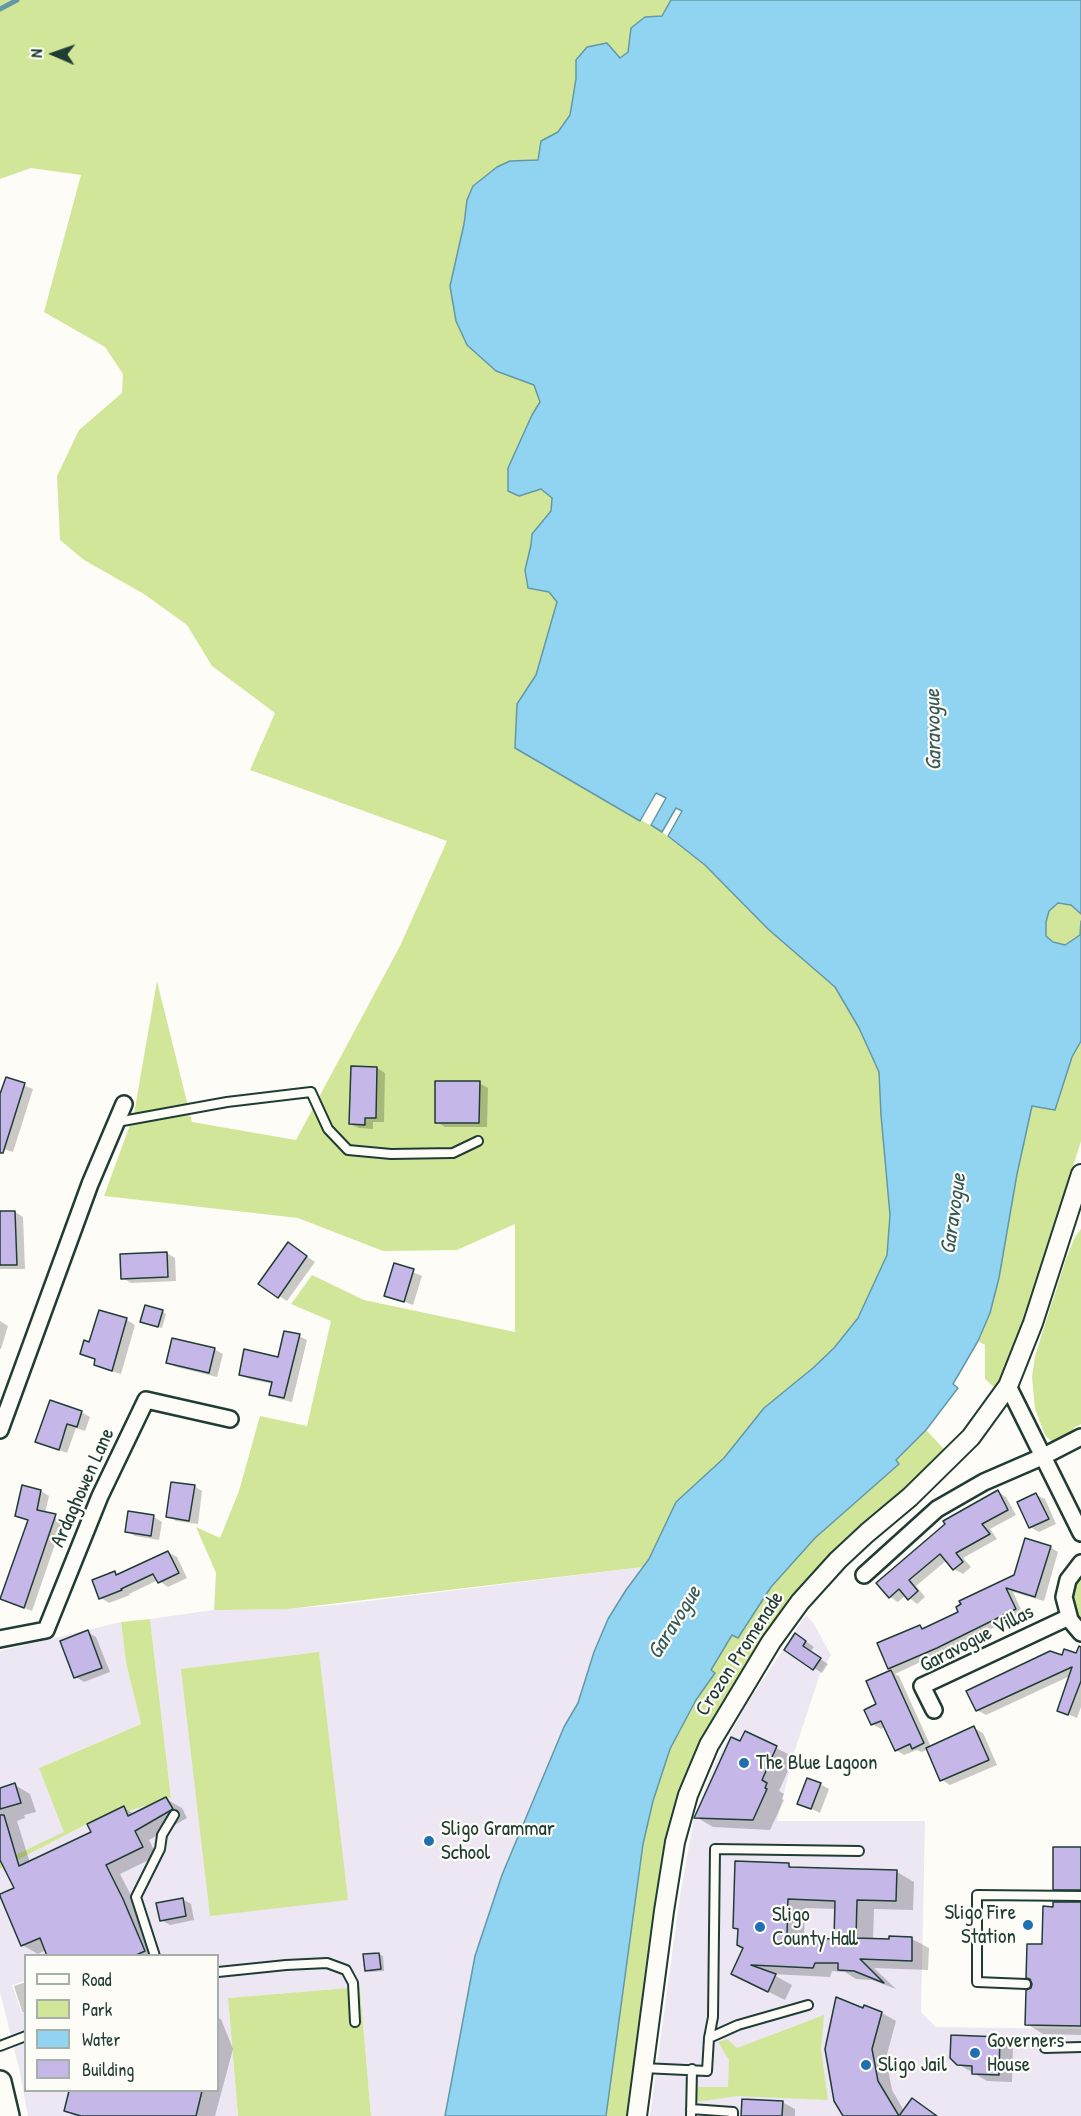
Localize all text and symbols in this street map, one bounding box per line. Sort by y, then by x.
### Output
north arrow [24,24,84,84]
text: N [25,49,47,58]
water label: Garavogue [920,689,948,771]
water label: Garavogue [935,1172,973,1256]
street label: Ardaghowen Lane [46,1425,120,1551]
water label: Garavogue [642,1582,708,1664]
street label: Crozon Promenade [690,1587,790,1721]
street label: Garavogue Villas [916,1600,1038,1678]
place label: The Blue Lagoon [756,1750,877,1776]
marker: The Blue Lagoon [737,1756,751,1770]
place label: Sligo Grammar School [441,1816,555,1866]
marker: Sligo Grammar School [422,1834,436,1848]
place label: Sligo Fire Station [944,1900,1016,1950]
place label: Sligo County Hall [772,1902,858,1952]
marker: Sligo Fire Station [1021,1918,1035,1932]
marker: Sligo County Hall [753,1920,767,1934]
legend [24,1954,219,2092]
text: Road [82,1967,112,1992]
text: Park [82,1997,112,2022]
text: Water [82,2027,120,2052]
place label: Governers House [987,2028,1064,2078]
marker: Governers House [968,2046,982,2060]
place label: Sligo Jail [878,2052,947,2078]
text: Building [82,2057,134,2082]
marker: Sligo Jail [859,2058,873,2072]

